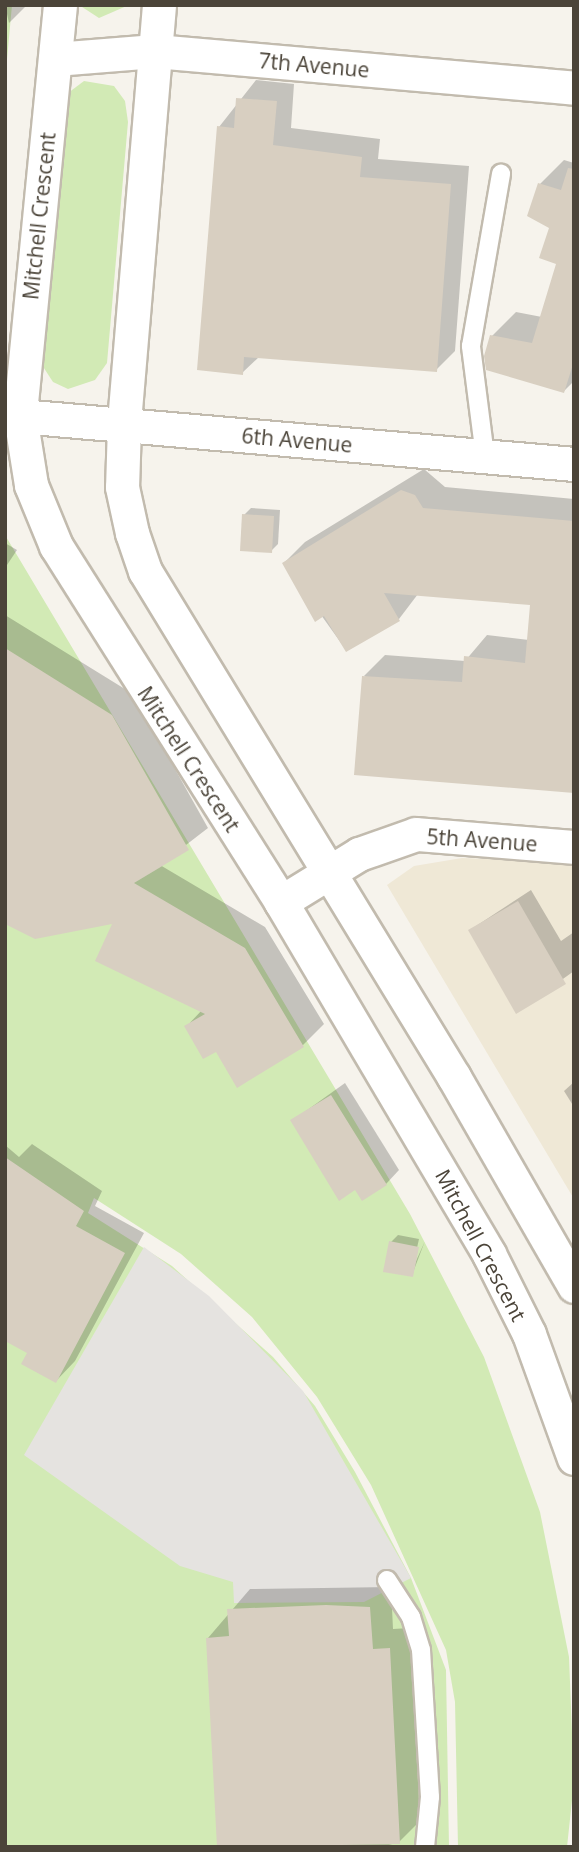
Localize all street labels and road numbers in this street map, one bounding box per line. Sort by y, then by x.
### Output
street label: 7th Avenue [258,48,370,82]
street label: Mitchell Crescent [18,131,60,301]
street label: 6th Avenue [241,423,353,457]
street label: Mitchell Crescent [133,682,245,836]
street label: 5th Avenue [426,824,538,856]
street label: Mitchell Crescent [430,1165,532,1325]

